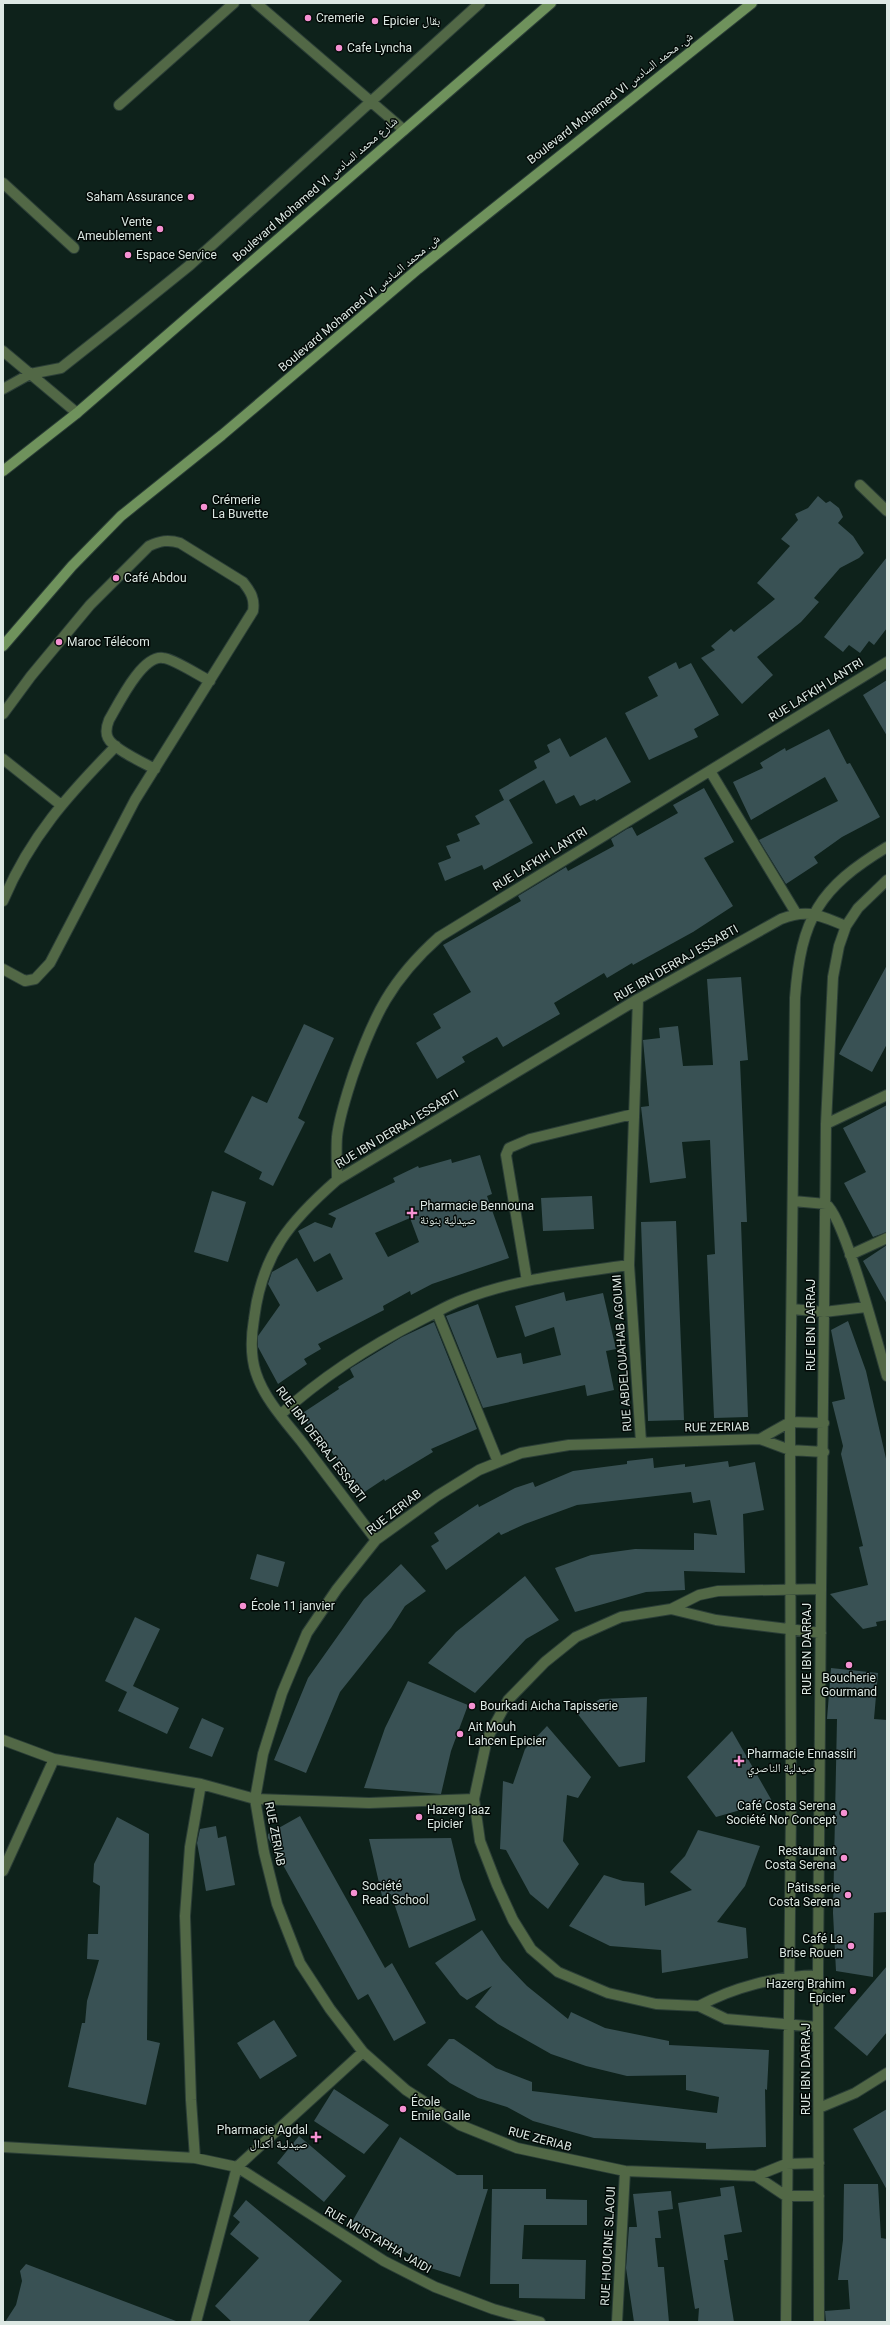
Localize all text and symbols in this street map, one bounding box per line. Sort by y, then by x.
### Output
place label: Cremerie [316,11,364,25]
marker: Cremerie [303,13,313,23]
place label: Epicier بقال [383,14,440,28]
marker: Epicier بقال [370,16,380,26]
street label: Boulevard Mohamed VI ش. محمد السادس [525,29,695,167]
place label: Cafe Lyncha [347,41,412,55]
marker: Cafe Lyncha [334,43,344,53]
street label: Boulevard Mohamed VI شارع محمد السادس [230,114,401,265]
place label: Saham Assurance [86,190,183,204]
marker: Saham Assurance [186,192,196,202]
place label: Vente Ameublement [77,215,152,243]
marker: Vente Ameublement [155,224,165,234]
street label: Boulevard Mohamed VI ش. محمد السادس [276,231,442,375]
place label: Espace Service [136,248,217,262]
marker: Espace Service [123,250,133,260]
place label: Crémerie La Buvette [212,493,268,521]
marker: Crémerie La Buvette [199,502,209,512]
place label: Café Abdou [124,571,187,585]
marker: Café Abdou [111,573,121,583]
place label: Maroc Télécom [67,635,150,649]
marker: Maroc Télécom [54,637,64,647]
street label: RUE LAFKIH LANTRI [766,655,866,725]
street label: RUE LAFKIH LANTRI [490,824,590,894]
street label: RUE IBN DERRAJ ESSABTI [612,922,740,1004]
street label: RUE IBN DERRAJ ESSABTI [333,1087,461,1171]
place label: Pharmacie Bennouna صيدلية بنونة [420,1199,534,1227]
marker: Pharmacie Bennouna صيدلية بنونة [407,1208,417,1218]
street label: RUE ABDELOUAHAB AGOUMI [610,1274,634,1432]
street label: RUE IBN DARRAJ [804,1279,818,1371]
street label: RUE IBN DERRAJ ESSABTI [273,1384,369,1504]
street label: RUE ZERIAB [684,1419,750,1435]
street label: RUE ZERIAB [364,1486,424,1538]
place label: École 11 janvier [251,1598,335,1613]
marker: École 11 janvier [238,1601,248,1611]
street label: RUE IBN DARRAJ [800,1603,814,1695]
marker: Boucherie Gourmand [844,1660,854,1670]
place label: Boucherie Gourmand [821,1671,877,1699]
place label: Bourkadi Aicha Tapisserie [480,1699,618,1713]
marker: Bourkadi Aicha Tapisserie [467,1701,477,1711]
place label: Ait Mouh Lahcen Epicier [468,1720,546,1748]
marker: Ait Mouh Lahcen Epicier [455,1729,465,1739]
place label: Pharmacie Ennassiri صيدلية الناصري [747,1747,856,1778]
marker: Pharmacie Ennassiri صيدلية الناصري [734,1756,744,1766]
place label: Café Costa Serena Société Nor Concept [726,1799,836,1827]
street label: RUE ZERIAB [262,1801,288,1867]
place label: Hazerg Iaaz Epicier [427,1803,490,1831]
marker: Café Costa Serena Société Nor Concept [839,1808,849,1818]
marker: Hazerg Iaaz Epicier [414,1812,424,1822]
place label: Restaurant Costa Serena [765,1844,836,1872]
marker: Restaurant Costa Serena [839,1853,849,1863]
place label: Société Read School [362,1879,429,1907]
place label: Pâtisserie Costa Serena [769,1881,840,1909]
marker: Société Read School [349,1888,359,1898]
marker: Pâtisserie Costa Serena [843,1890,853,1900]
place label: Café La Brise Rouen [779,1932,843,1960]
marker: Café La Brise Rouen [846,1941,856,1951]
place label: Hazerg Brahim Epicier [766,1977,845,2005]
marker: Hazerg Brahim Epicier [848,1986,858,1996]
street label: RUE IBN DARRAJ [799,2023,813,2115]
place label: École Emile Galle [411,2094,470,2123]
marker: École Emile Galle [398,2104,408,2114]
place label: Pharmacie Agdal صيدلية أكدال [217,2123,308,2151]
street label: RUE ZERIAB [507,2124,573,2154]
marker: Pharmacie Agdal صيدلية أكدال [311,2132,321,2142]
street label: RUE HOUCINE SLAOUI [598,2186,618,2306]
street label: RUE MUSTAPHA JAIDI [322,2204,434,2276]

